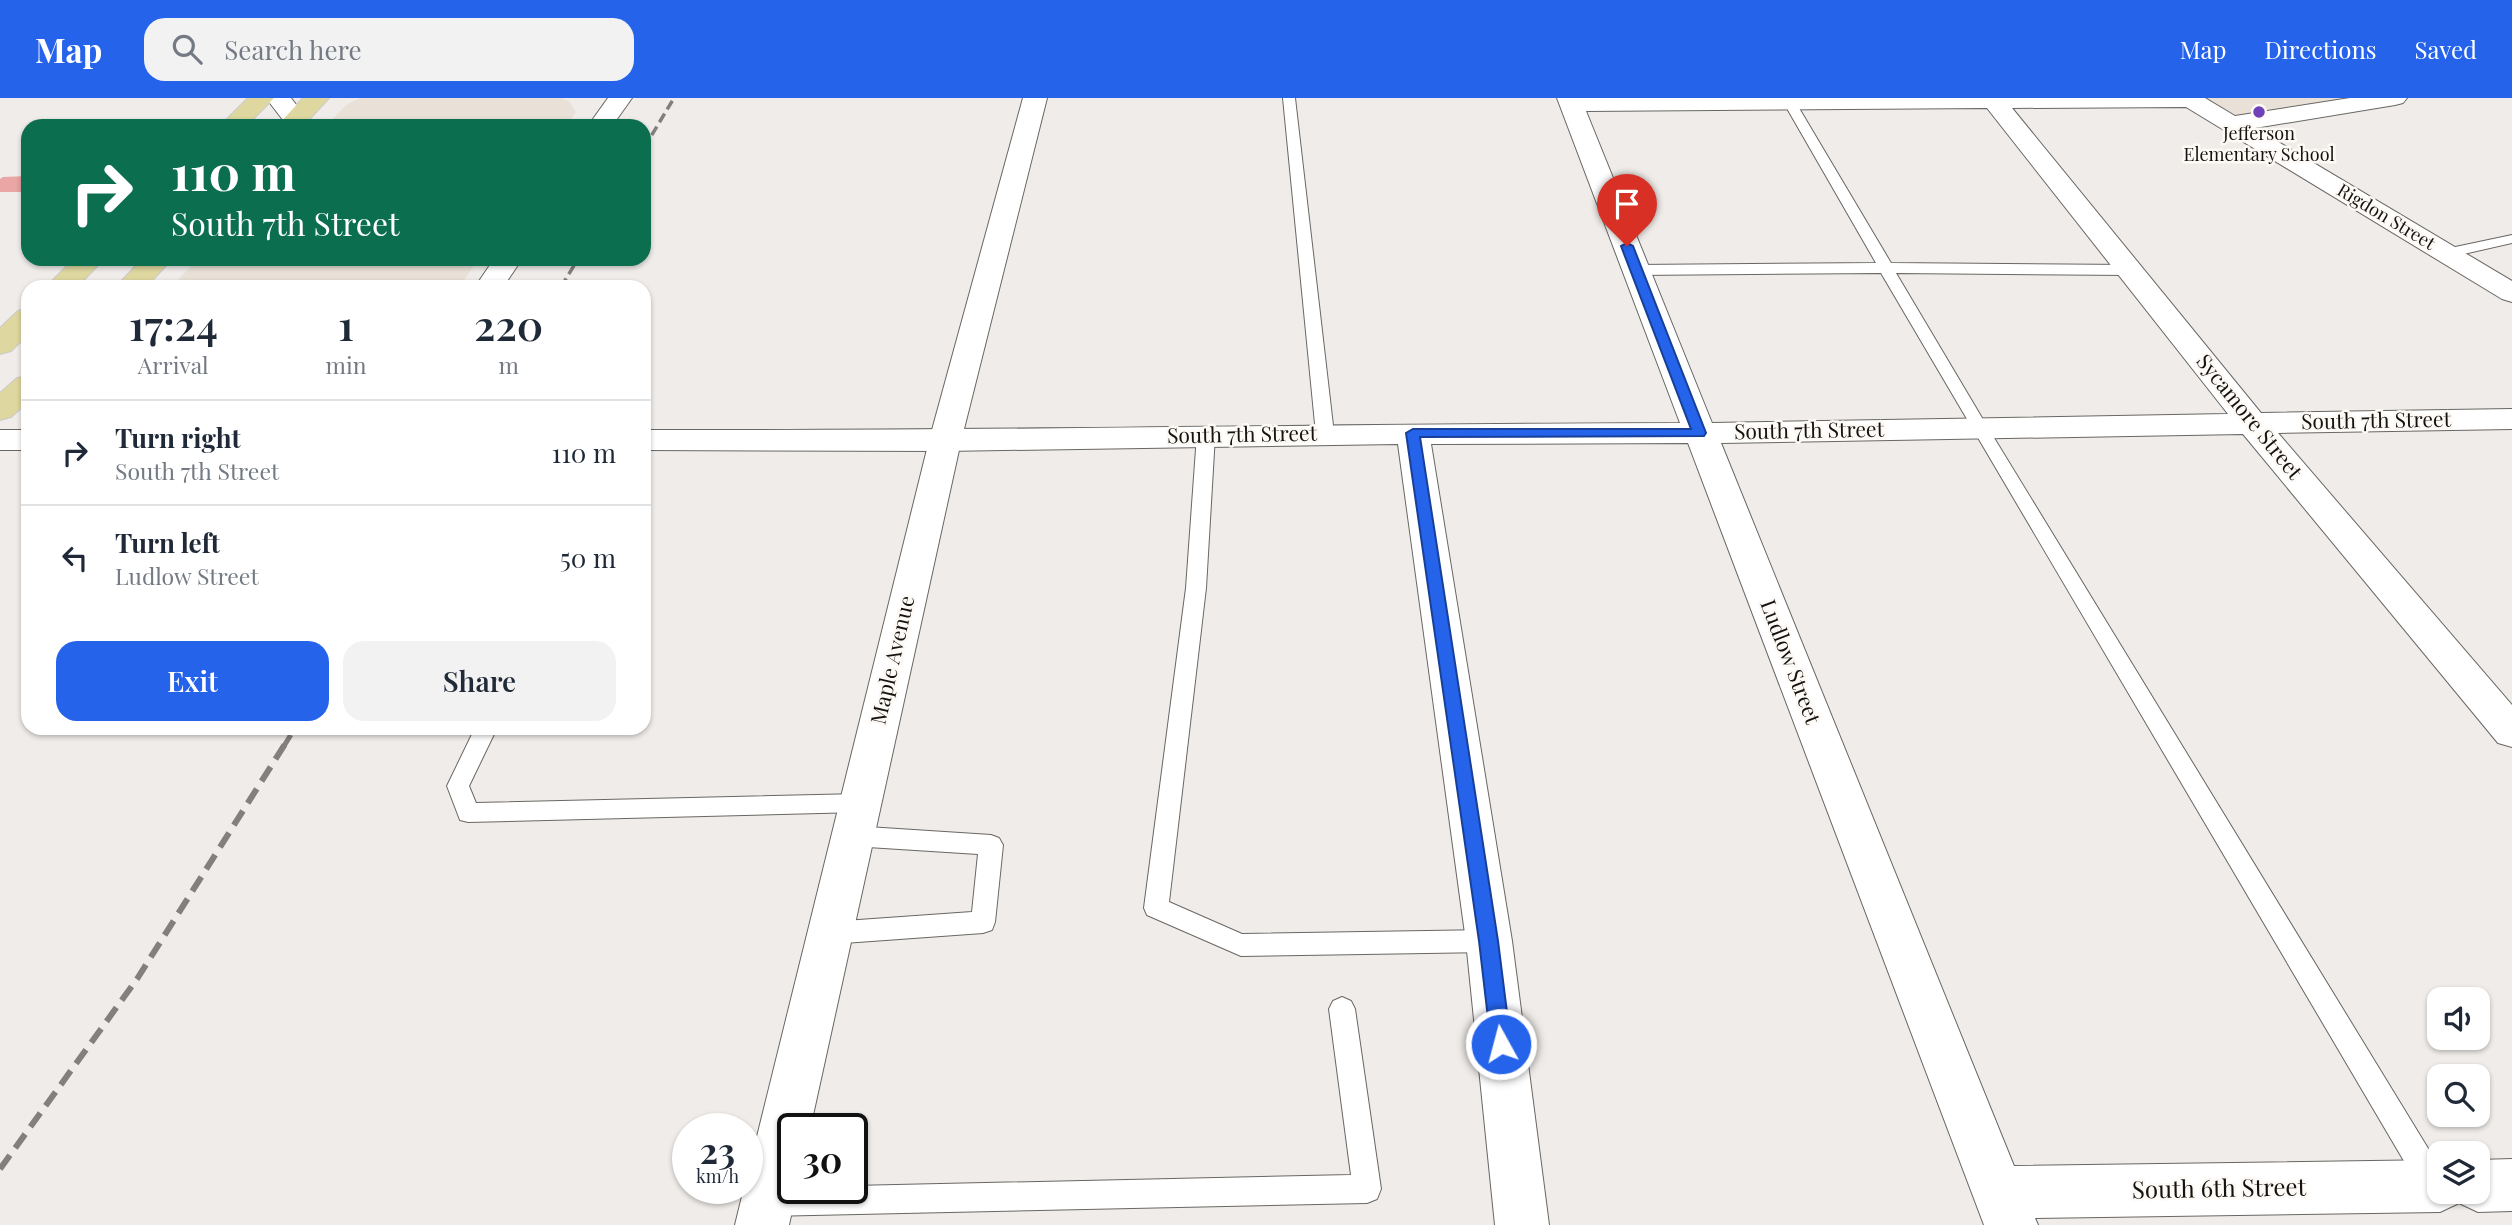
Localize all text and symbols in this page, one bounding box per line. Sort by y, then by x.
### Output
search box [144,18,634,81]
text: Map [35,27,102,71]
icon: search [168,30,206,68]
text: Search here [224,32,362,67]
text: Map [2180,33,2226,65]
text: Directions [2264,33,2377,65]
text: Saved [2415,33,2477,65]
marker: Jefferson Elementary School [2251,104,2267,120]
place label: Jefferson Elementary School [2183,121,2335,166]
text: 110 m [171,138,296,203]
icon: right [56,147,147,238]
pin [1597,174,1657,246]
street label: Rigdon Street [2333,177,2440,255]
icon: arrive [1608,185,1646,223]
text: South 7th Street [171,201,400,244]
text: 17:24 [129,296,218,352]
text: 1 [338,296,354,352]
text: 220 [474,296,543,352]
street label: Sycamore Street [2191,347,2310,485]
text: Arrival [138,349,209,380]
text: min [326,349,366,380]
text: m [498,349,519,380]
street label: South 7th Street [2301,404,2452,434]
street label: South 7th Street [1734,414,1885,444]
street label: South 7th Street [1167,418,1318,448]
text: Turn right [115,420,241,455]
icon: right [56,434,94,472]
text: 110 m [552,435,616,470]
text: South 7th Street [115,455,279,486]
text: Turn left [115,525,220,560]
icon: left [56,539,94,577]
text: 50 m [560,540,616,575]
text: Ludlow Street [115,560,259,591]
street label: Maple Avenue [863,593,919,727]
street label: Ludlow Street [1755,595,1829,728]
button: Exit [56,641,329,721]
button: Share [343,641,616,721]
map controls [2427,987,2490,1204]
button: sound [2427,987,2490,1050]
position arrow [1464,1007,1538,1081]
button: search [2427,1064,2490,1127]
speed limit sign: 30 [777,1113,868,1204]
text: 23 [700,1126,735,1173]
button: layers [2427,1141,2490,1204]
text: km/h [696,1164,739,1188]
street label: South 6th Street [2132,1169,2307,1205]

